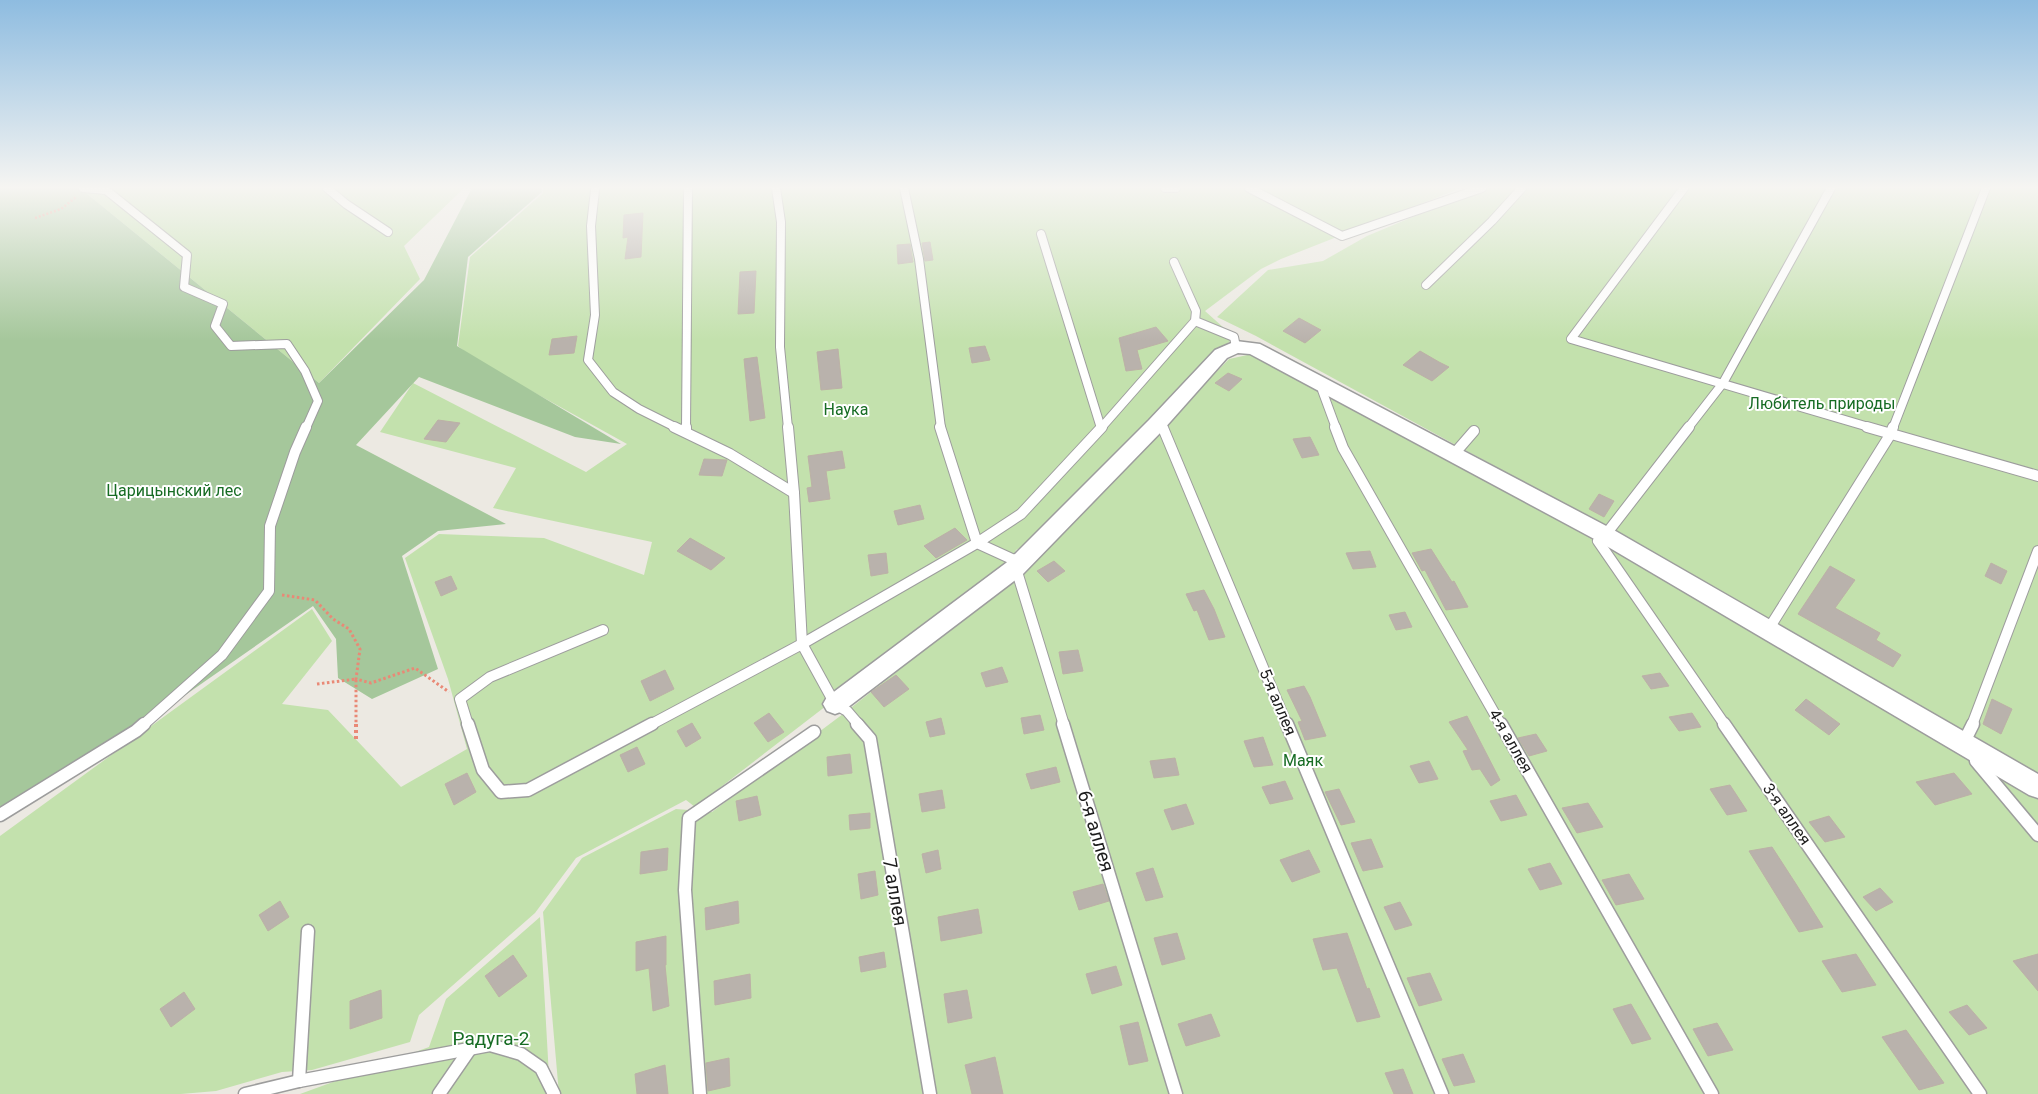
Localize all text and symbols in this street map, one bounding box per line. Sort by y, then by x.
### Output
park label: Любитель природы [1749,394,1895,413]
park label: Наука [824,400,868,419]
park label: Царицынский лес [106,481,242,500]
street label: 5-я аллея [1255,666,1301,738]
street label: 4-я аллея [1485,706,1537,776]
park label: Маяк [1283,751,1323,770]
street label: 3-я аллея [1759,780,1815,848]
street label: 6-я аллея [1073,788,1119,874]
street label: 7 аллея [878,856,912,928]
park label: Радуга-2 [453,1027,529,1050]

